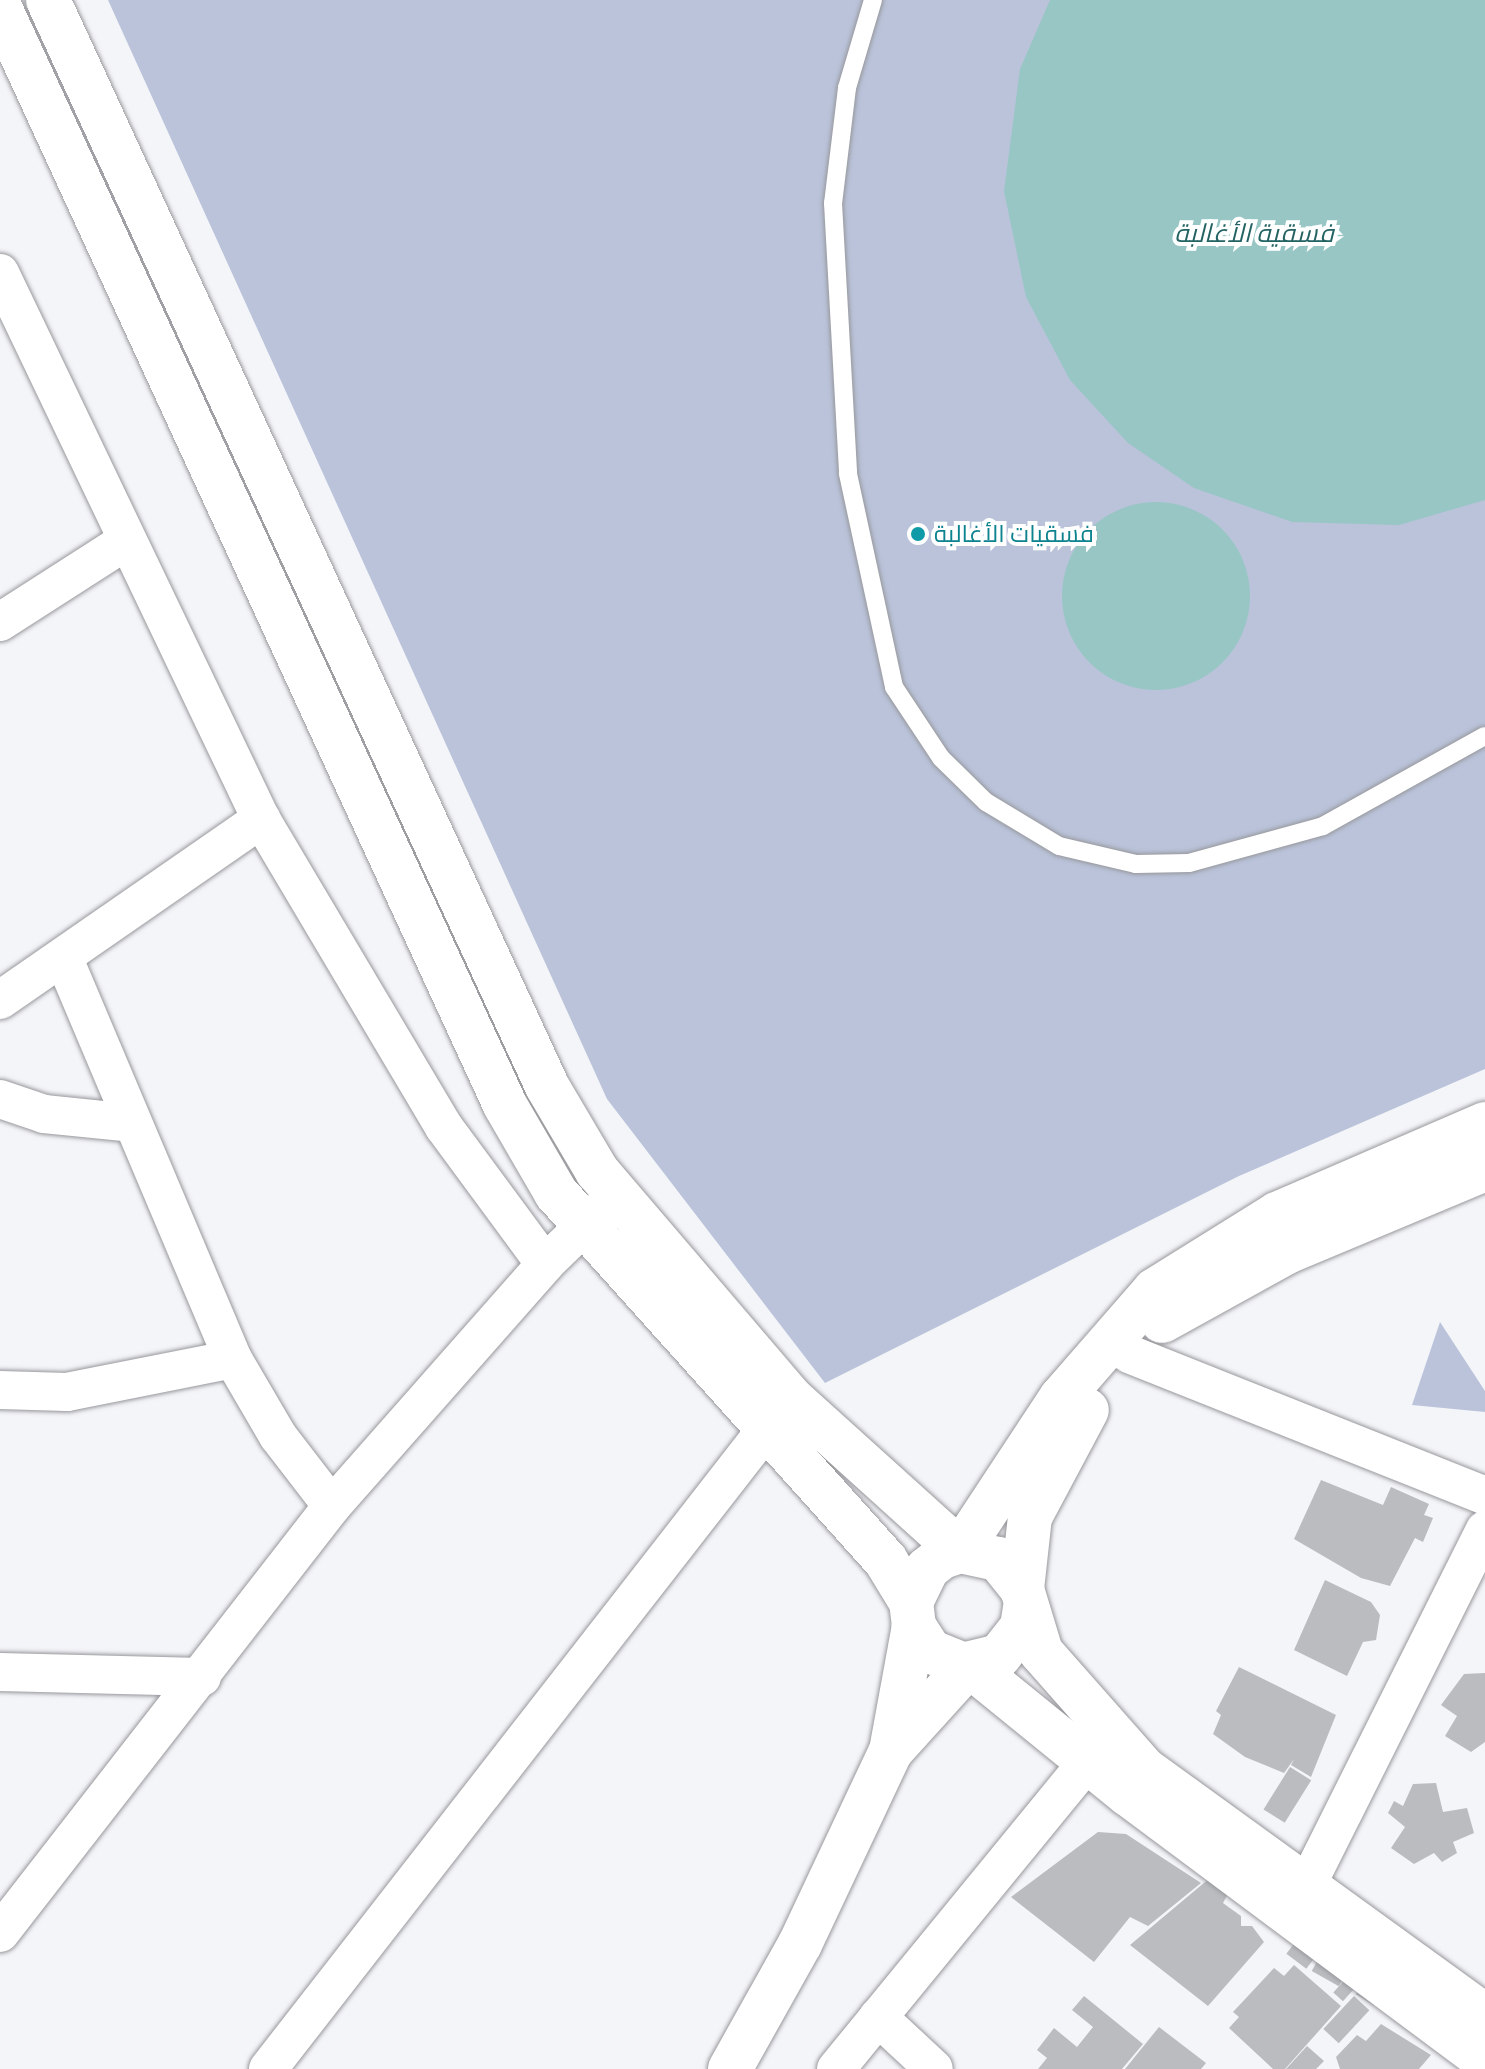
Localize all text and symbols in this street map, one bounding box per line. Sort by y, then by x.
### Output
water label: فسقية الأغالبة [1174,217,1334,249]
place label: فسقيات الأغالبة [934,520,1094,548]
marker: فسقيات الأغالبة [909,525,927,543]

